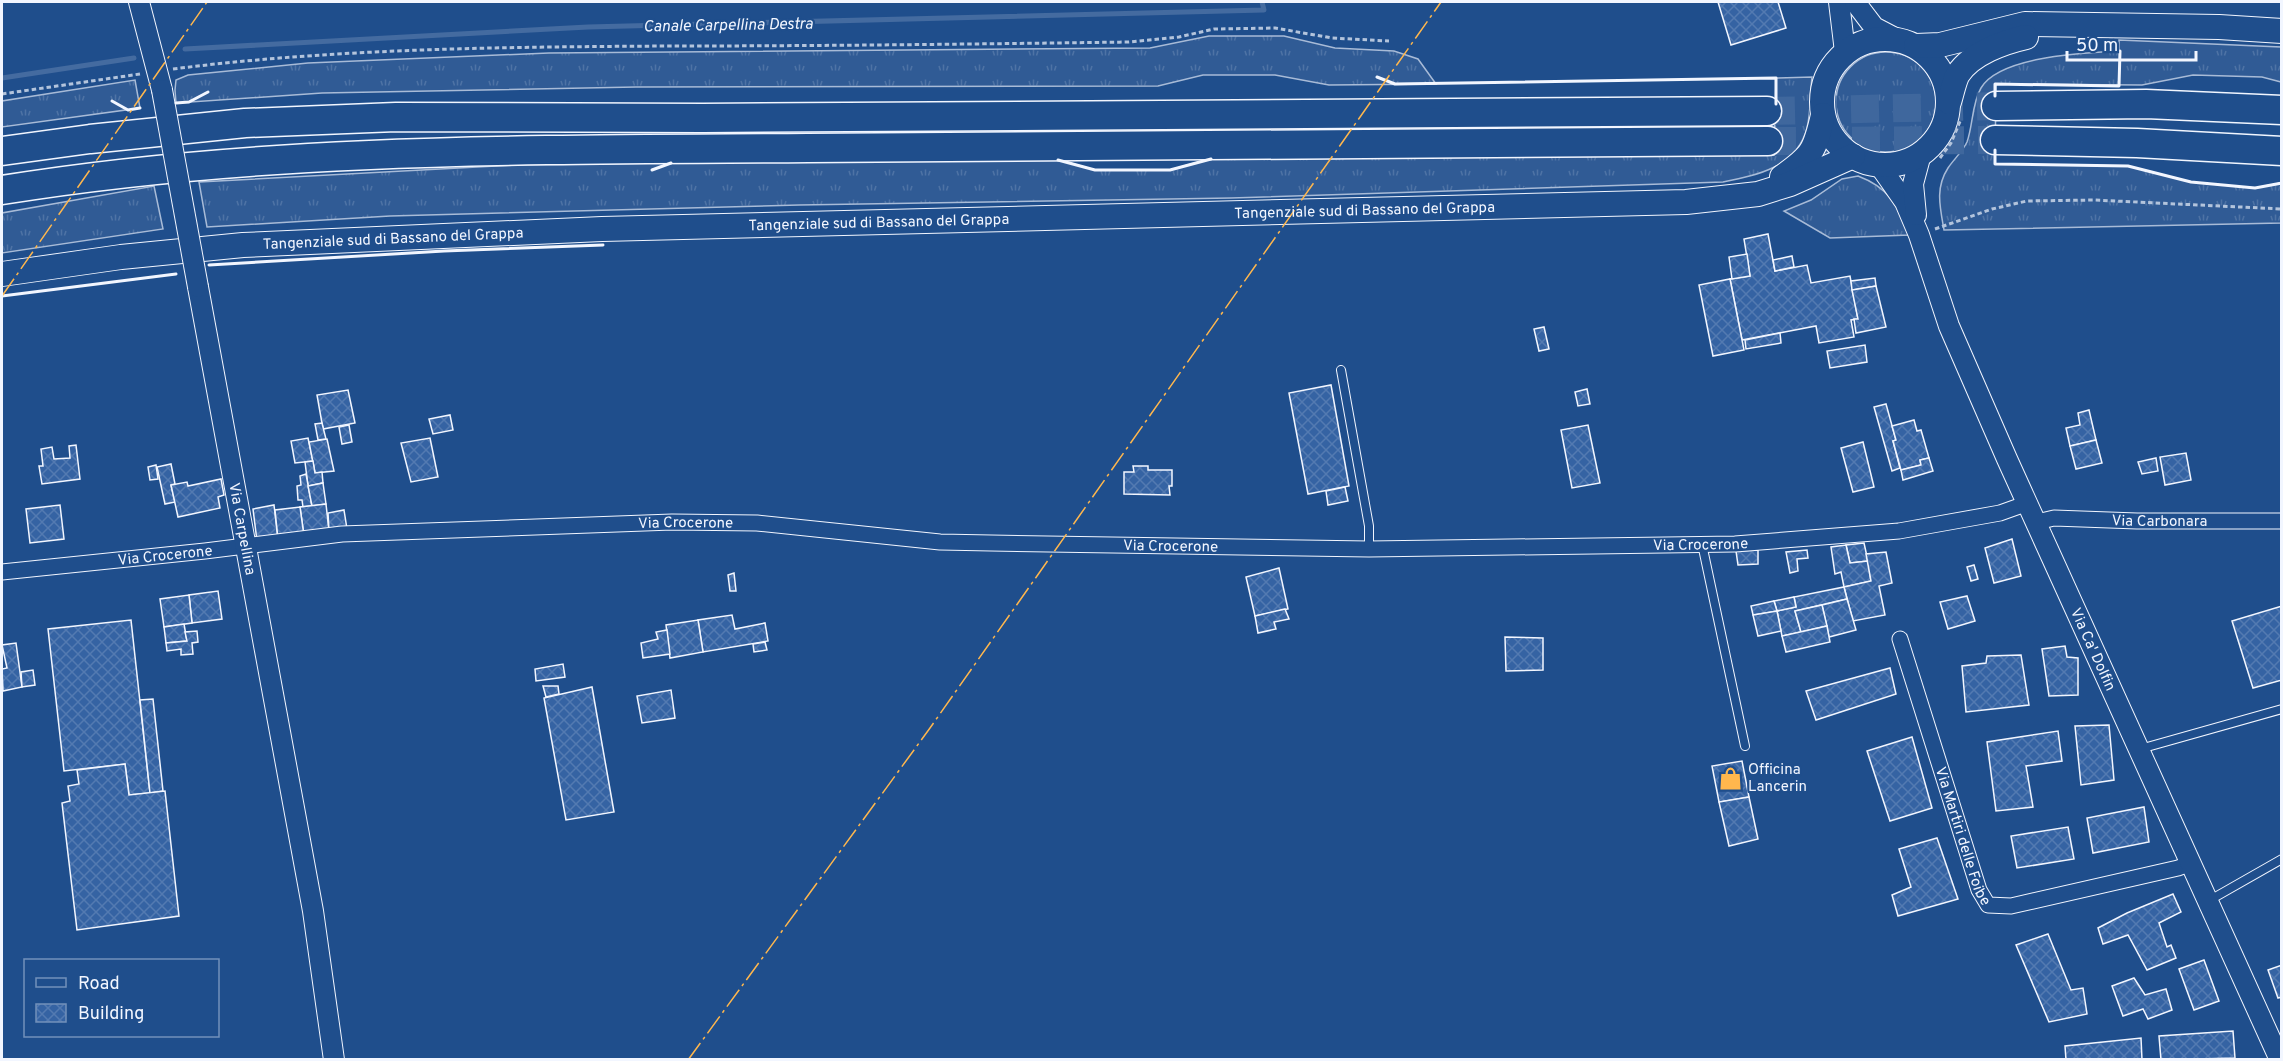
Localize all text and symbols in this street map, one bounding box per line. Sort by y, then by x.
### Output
water label: Canale Carpellina Destra [643,15,814,37]
scale bar [2067,24,2196,62]
text: 50 m [2076,35,2118,58]
street label: Tangenziale sud di Bassano del Grappa [1234,199,1495,224]
street label: Tangenziale sud di Bassano del Grappa [748,211,1009,236]
street label: Tangenziale sud di Bassano del Grappa [262,225,524,255]
street label: Via Carpellina [223,482,259,577]
street label: Via Carbonara [2111,512,2207,532]
street label: Via Crocerone [638,514,733,534]
street label: Via Crocerone [1653,535,1749,556]
street label: Via Crocerone [1123,537,1218,558]
street label: Via Crocerone [117,542,214,571]
street label: Via Ca' Dolfin [2065,605,2119,694]
place label: Officina Lancerin [1748,761,1807,797]
shop icon: Officina Lancerin [1717,765,1743,791]
street label: Via Martiri delle Foibe [1930,765,1994,910]
legend [24,959,219,1037]
text: Road [78,973,120,996]
text: Building [78,1003,144,1026]

